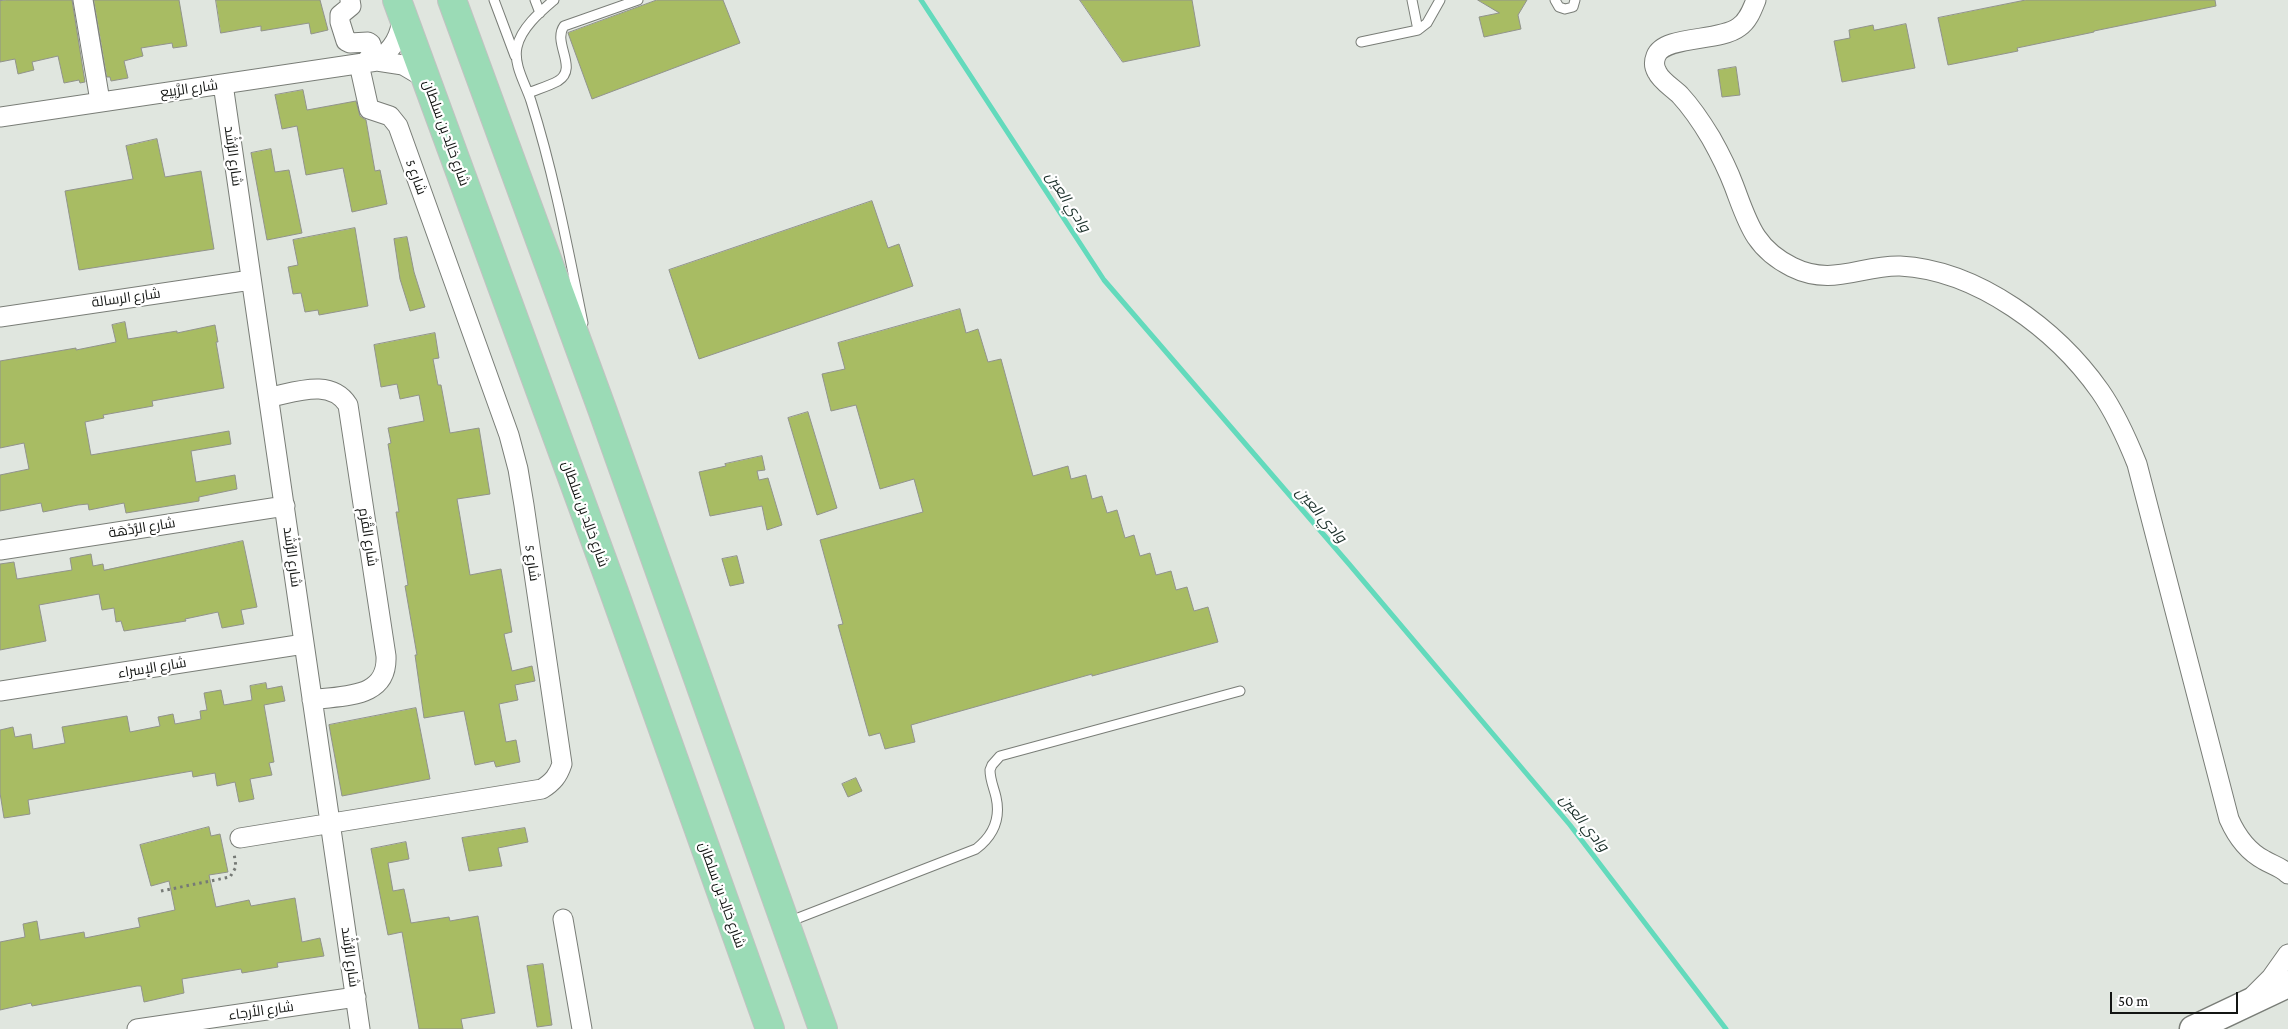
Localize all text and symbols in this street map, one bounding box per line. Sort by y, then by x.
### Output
street label: شارع الرَّبِيع [159,77,219,101]
street label: شارع خالِد بن سلطان [419,78,473,188]
street label: شارع الرُّشْد [220,125,246,187]
street label: شارع 5 [402,157,430,197]
water label: وادي العين [1042,168,1094,236]
street label: شارع الرسالة [91,285,161,311]
street label: شارع خالِد بن سلطان [558,459,612,569]
water label: وادي العين [1292,483,1350,547]
street label: شارع القُرْم [355,506,381,568]
street label: شارع الرُّدْهَة [107,514,177,542]
street label: شارع الرُّشْد [279,526,305,588]
street label: شارع 5 [521,544,543,582]
street label: شارع الإسراء [116,654,188,682]
water label: وادي العين [1556,791,1612,855]
street label: شارع خالِد بن سلطان [695,840,749,950]
street label: شارع الرُّشْد [337,926,363,988]
scale bar [2113,982,2240,1014]
text: 50 m [2118,993,2148,1009]
street label: شارع الأرجاء [227,998,295,1024]

